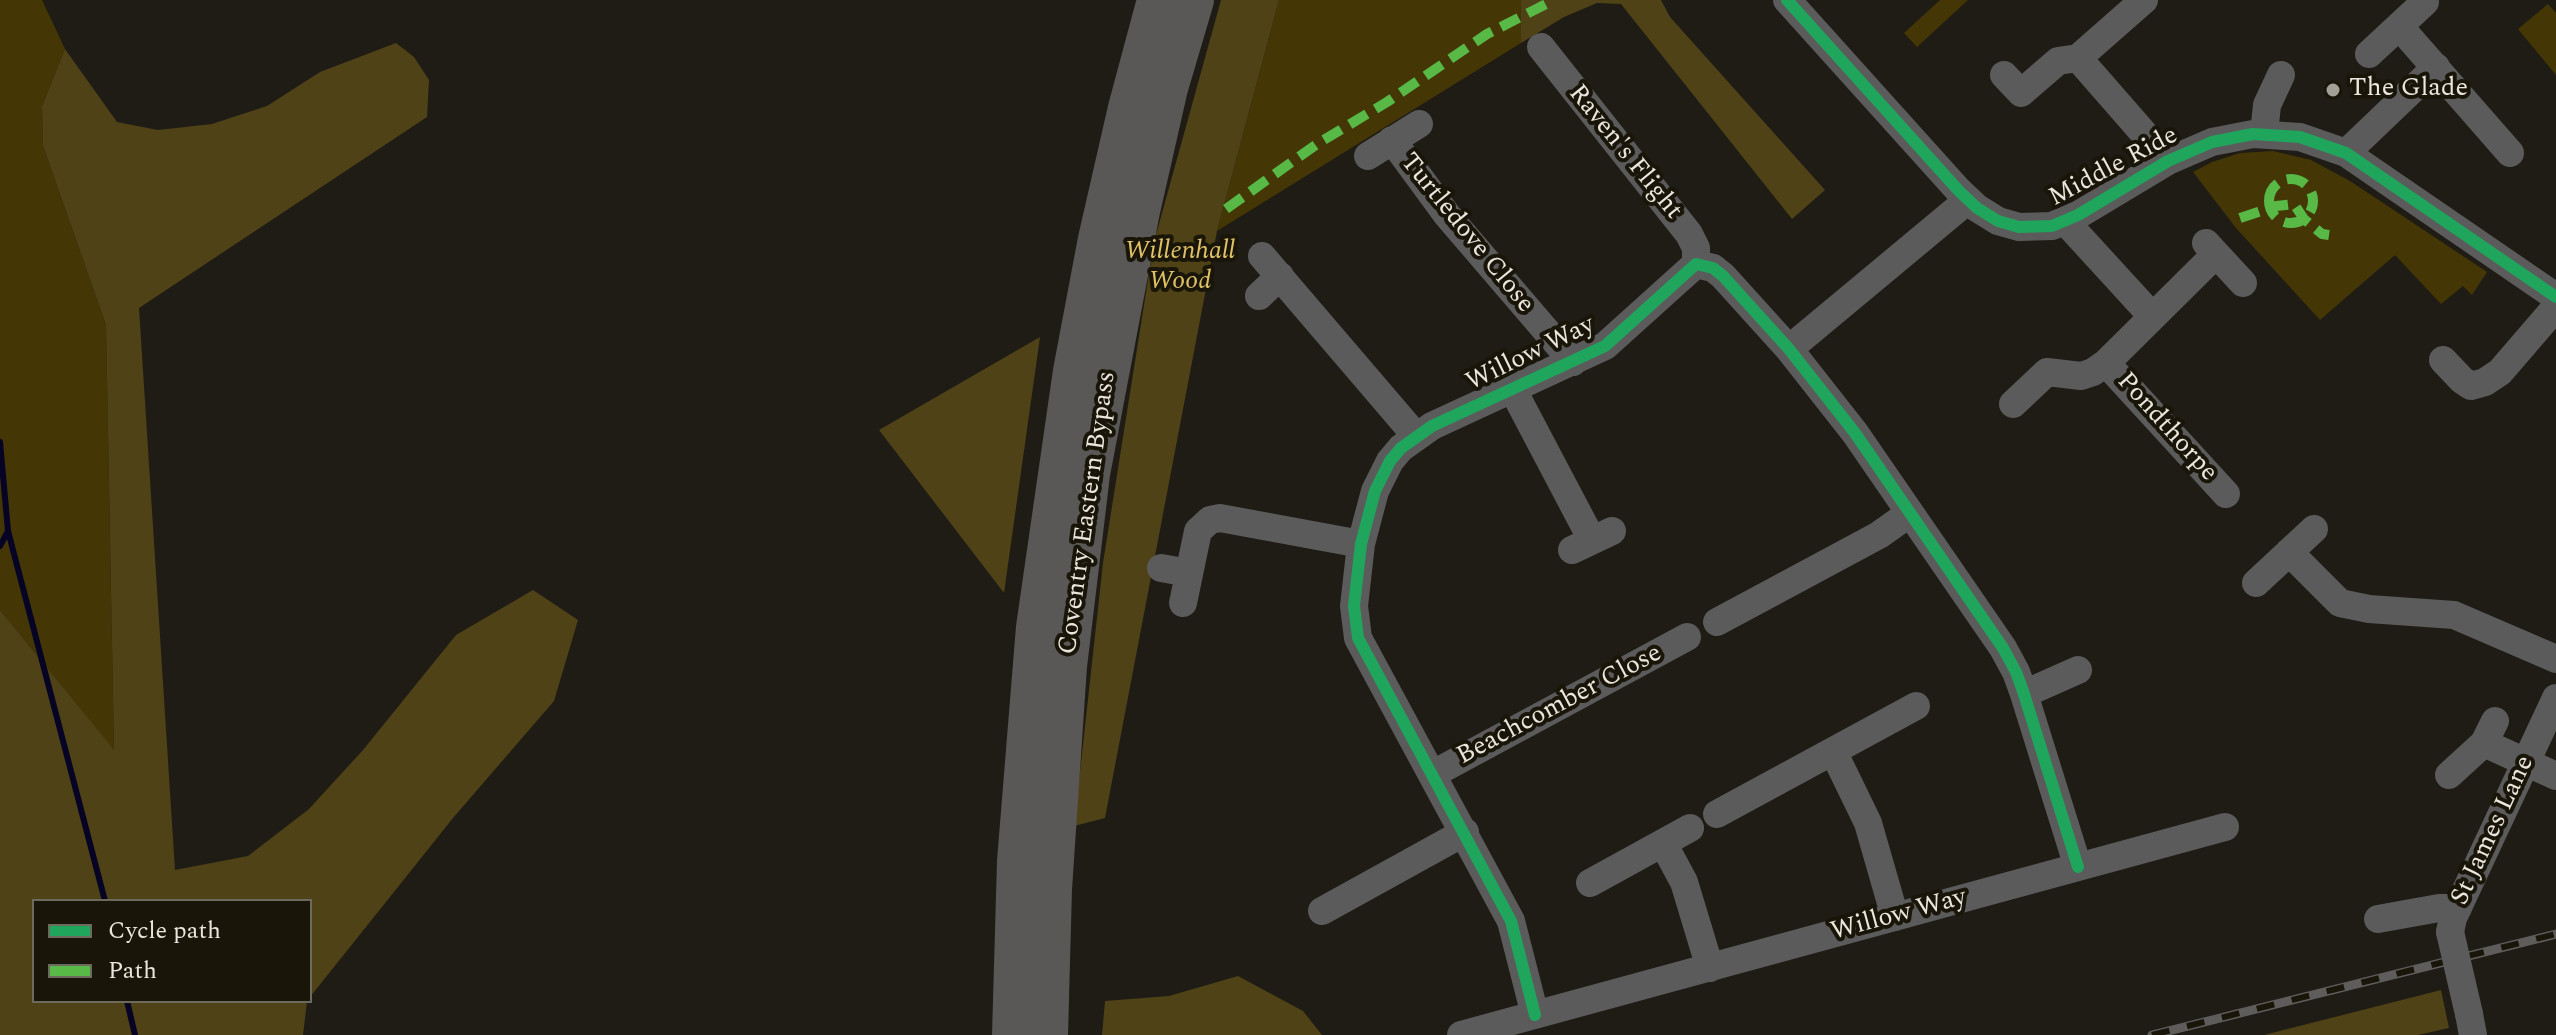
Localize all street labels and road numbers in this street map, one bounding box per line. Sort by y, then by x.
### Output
street label: Raven's Flight [1560,79,1688,227]
street label: Middle Ride [2044,121,2184,215]
street label: Turtledove Close [1392,148,1540,320]
street label: Willow Way [1462,311,1600,399]
street label: Pondthorpe [2109,367,2223,489]
street label: Coventry Eastern Bypass [1054,369,1124,657]
street label: Beachcomber Close [1452,639,1668,773]
street label: St James Lane [2446,751,2542,911]
street label: Willow Way [1828,883,1970,949]

